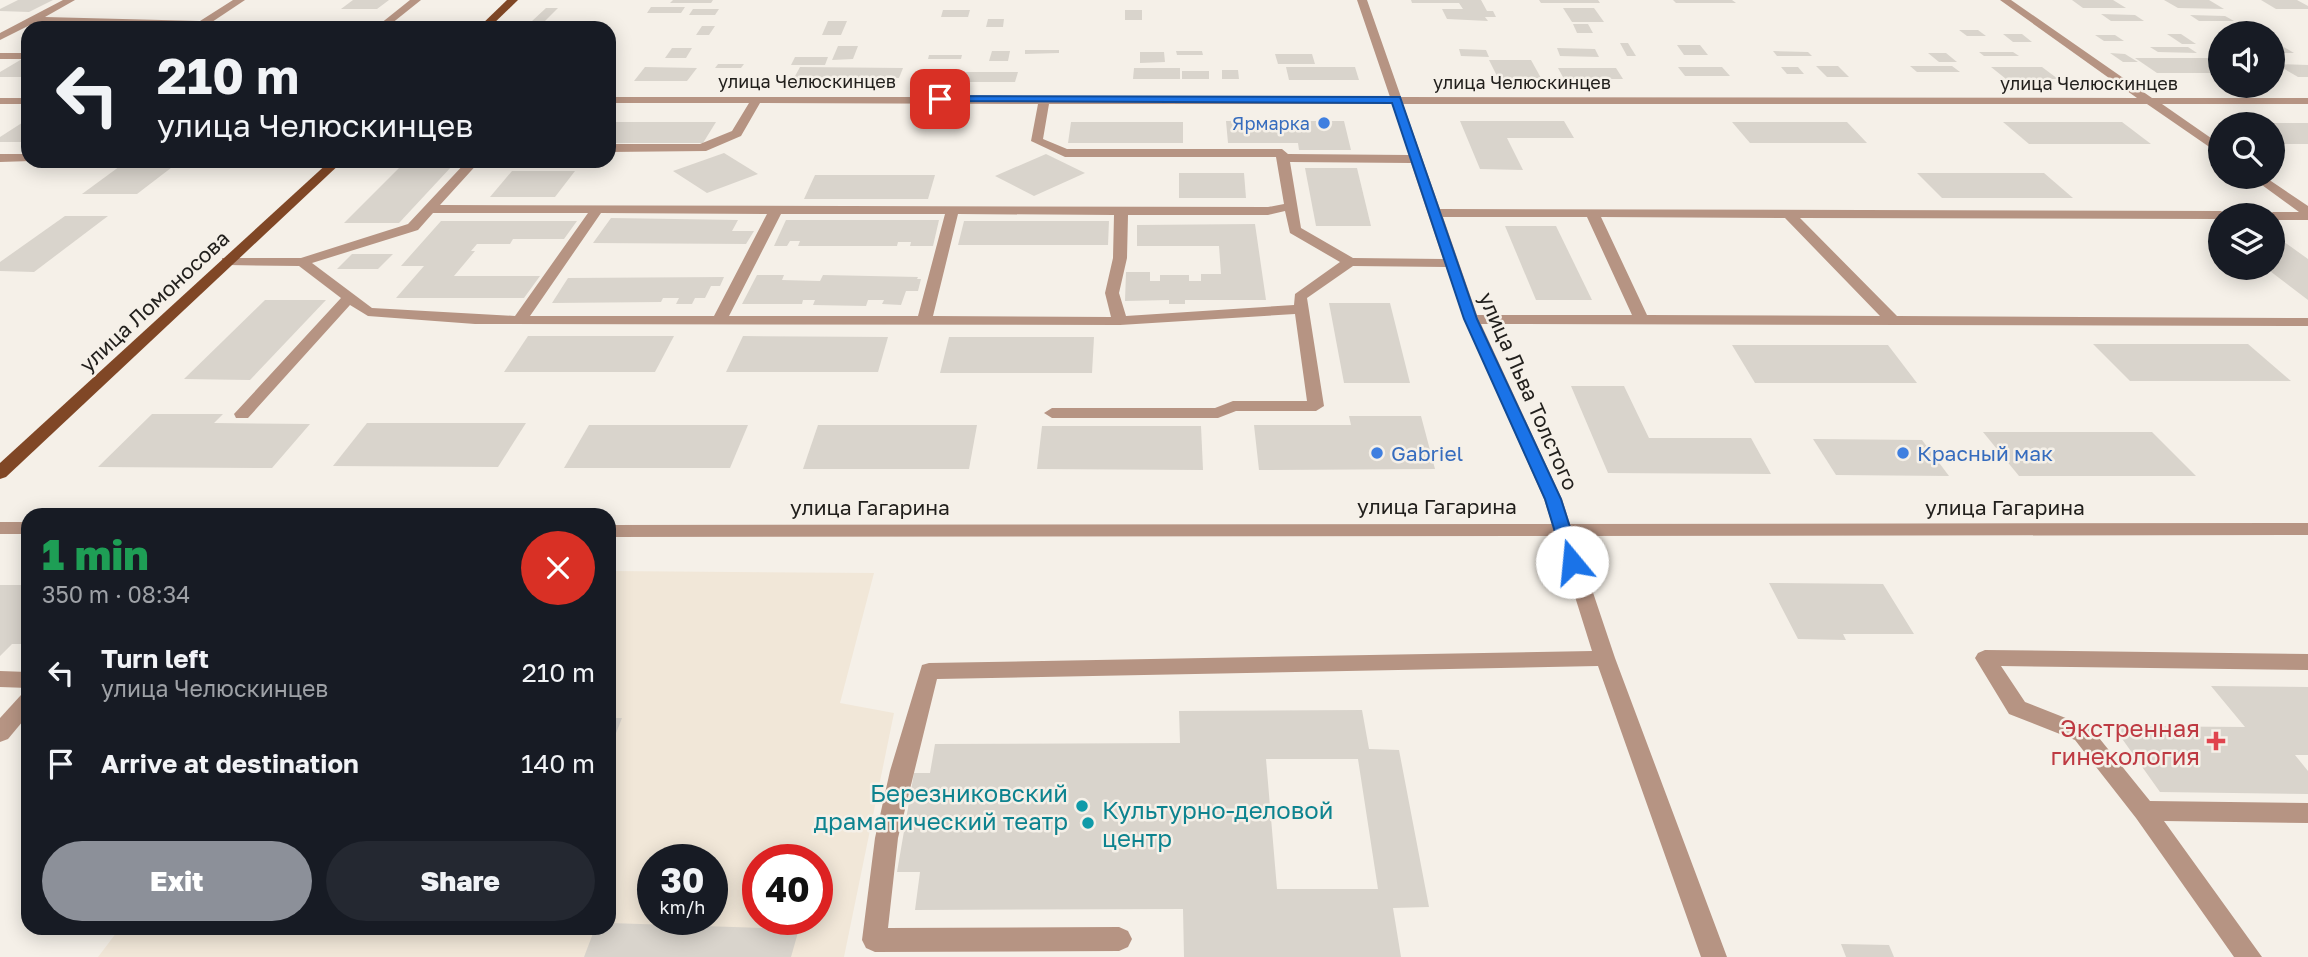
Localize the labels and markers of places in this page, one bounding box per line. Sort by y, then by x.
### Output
pin [910,69,970,129]
place label: Ярмарка [1232,112,1310,134]
marker: Ярмарка [1316,115,1332,131]
place label: Gabriel [1391,440,1463,466]
place label: Красный мак [1917,440,2053,466]
marker: Gabriel [1369,445,1385,461]
marker: Красный мак [1895,445,1911,461]
place label: Экстренная гинекология [2050,713,2200,770]
marker: Экстренная гинекология [2206,731,2226,751]
place label: Березниковский драматический театр [813,778,1068,835]
place label: Культурно-деловой центр [1102,795,1333,852]
marker: Березниковский драматический театр [1074,798,1090,814]
marker: Культурно-деловой центр [1080,815,1096,831]

